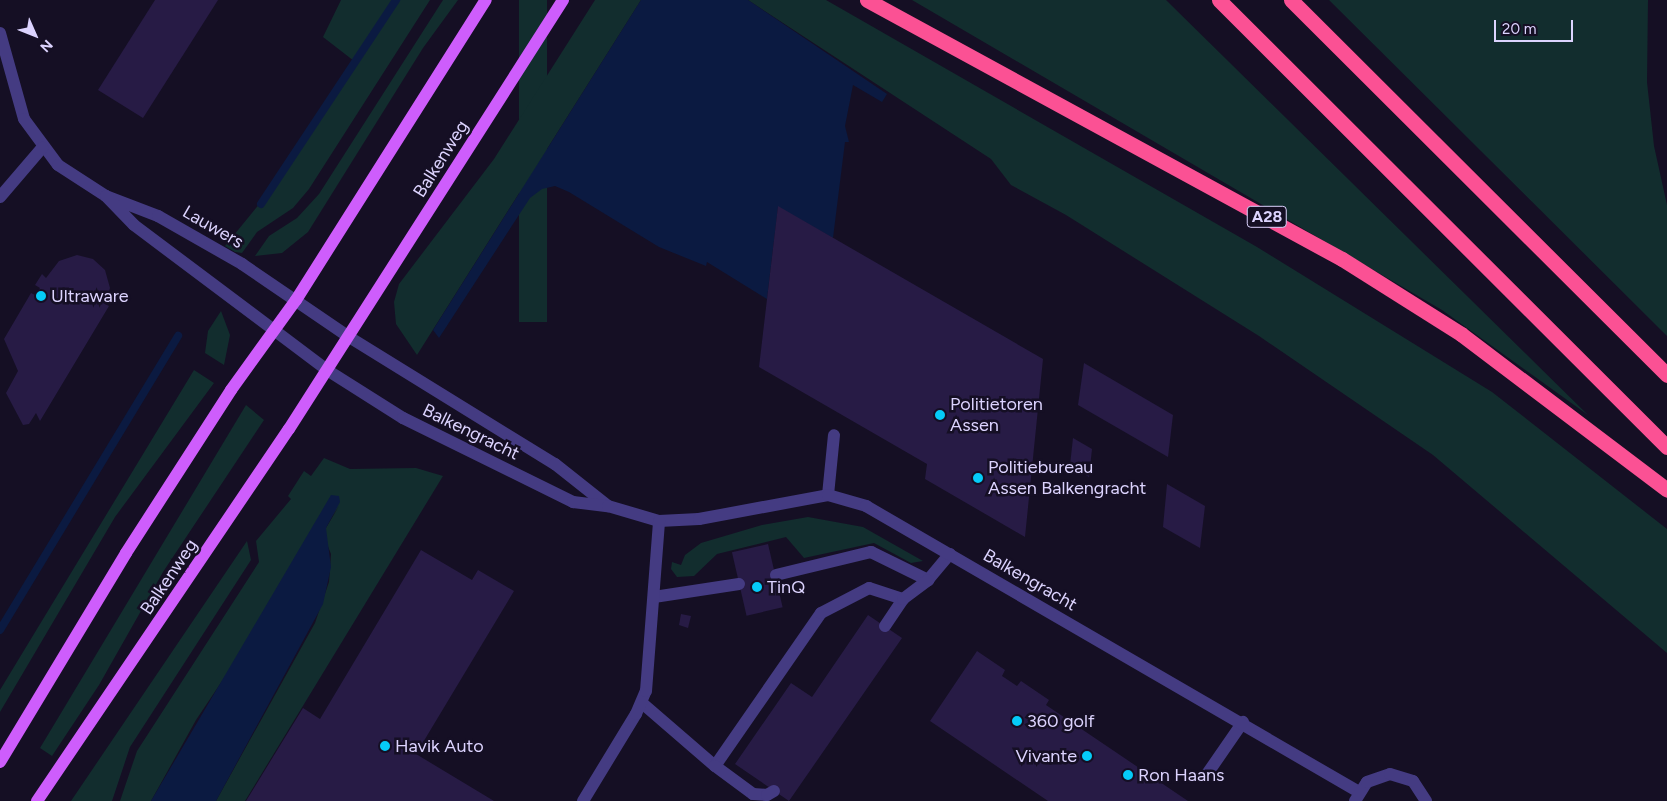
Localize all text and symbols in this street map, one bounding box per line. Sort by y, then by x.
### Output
north arrow [10,10,60,60]
scale bar [1497,10,1576,42]
text: 20 m [1502,20,1536,38]
text: N [36,36,56,56]
street label: Balkenweg [409,117,473,201]
street label: Lauwers [179,201,247,253]
road number: A28 [1246,203,1288,230]
place label: Ultraware [51,285,129,307]
marker: Ultraware [35,290,47,302]
place label: Politietoren Assen [950,394,1043,436]
street label: Balkengracht [419,399,523,465]
marker: Politietoren Assen [934,409,946,421]
place label: Politiebureau Assen Balkengracht [988,457,1146,499]
marker: Politiebureau Assen Balkengracht [972,472,984,484]
street label: Balkenweg [136,535,202,619]
street label: Balkengracht [979,544,1081,616]
place label: TinQ [767,576,805,598]
marker: TinQ [751,581,763,593]
place label: 360 golf [1027,710,1095,732]
marker: 360 golf [1011,715,1023,727]
place label: Havik Auto [395,735,484,757]
marker: Havik Auto [379,740,391,752]
place label: Vivante [1015,745,1077,767]
marker: Vivante [1081,750,1093,762]
place label: Ron Haans [1138,764,1225,786]
marker: Ron Haans [1122,769,1134,781]

